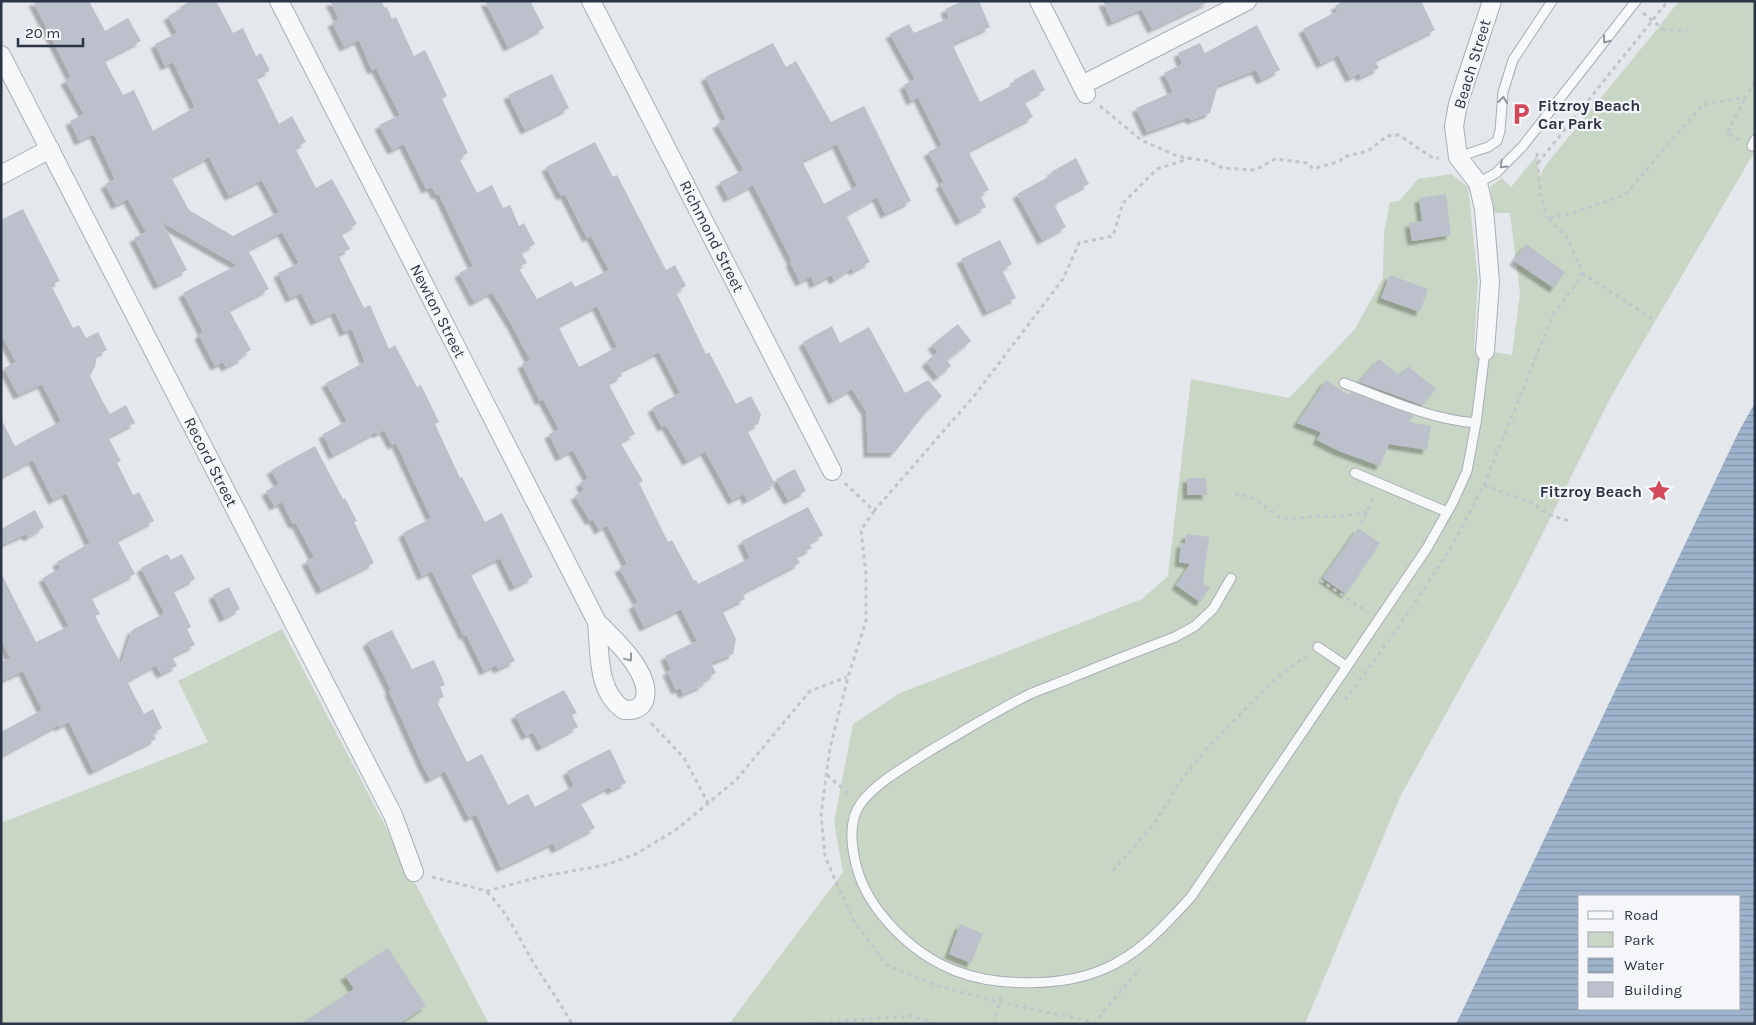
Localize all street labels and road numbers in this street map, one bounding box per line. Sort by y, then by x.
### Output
street label: Beach Street [1449,17,1495,111]
street label: Richmond Street [676,177,748,295]
street label: Newton Street [406,261,470,361]
street label: Record Street [180,414,242,510]

